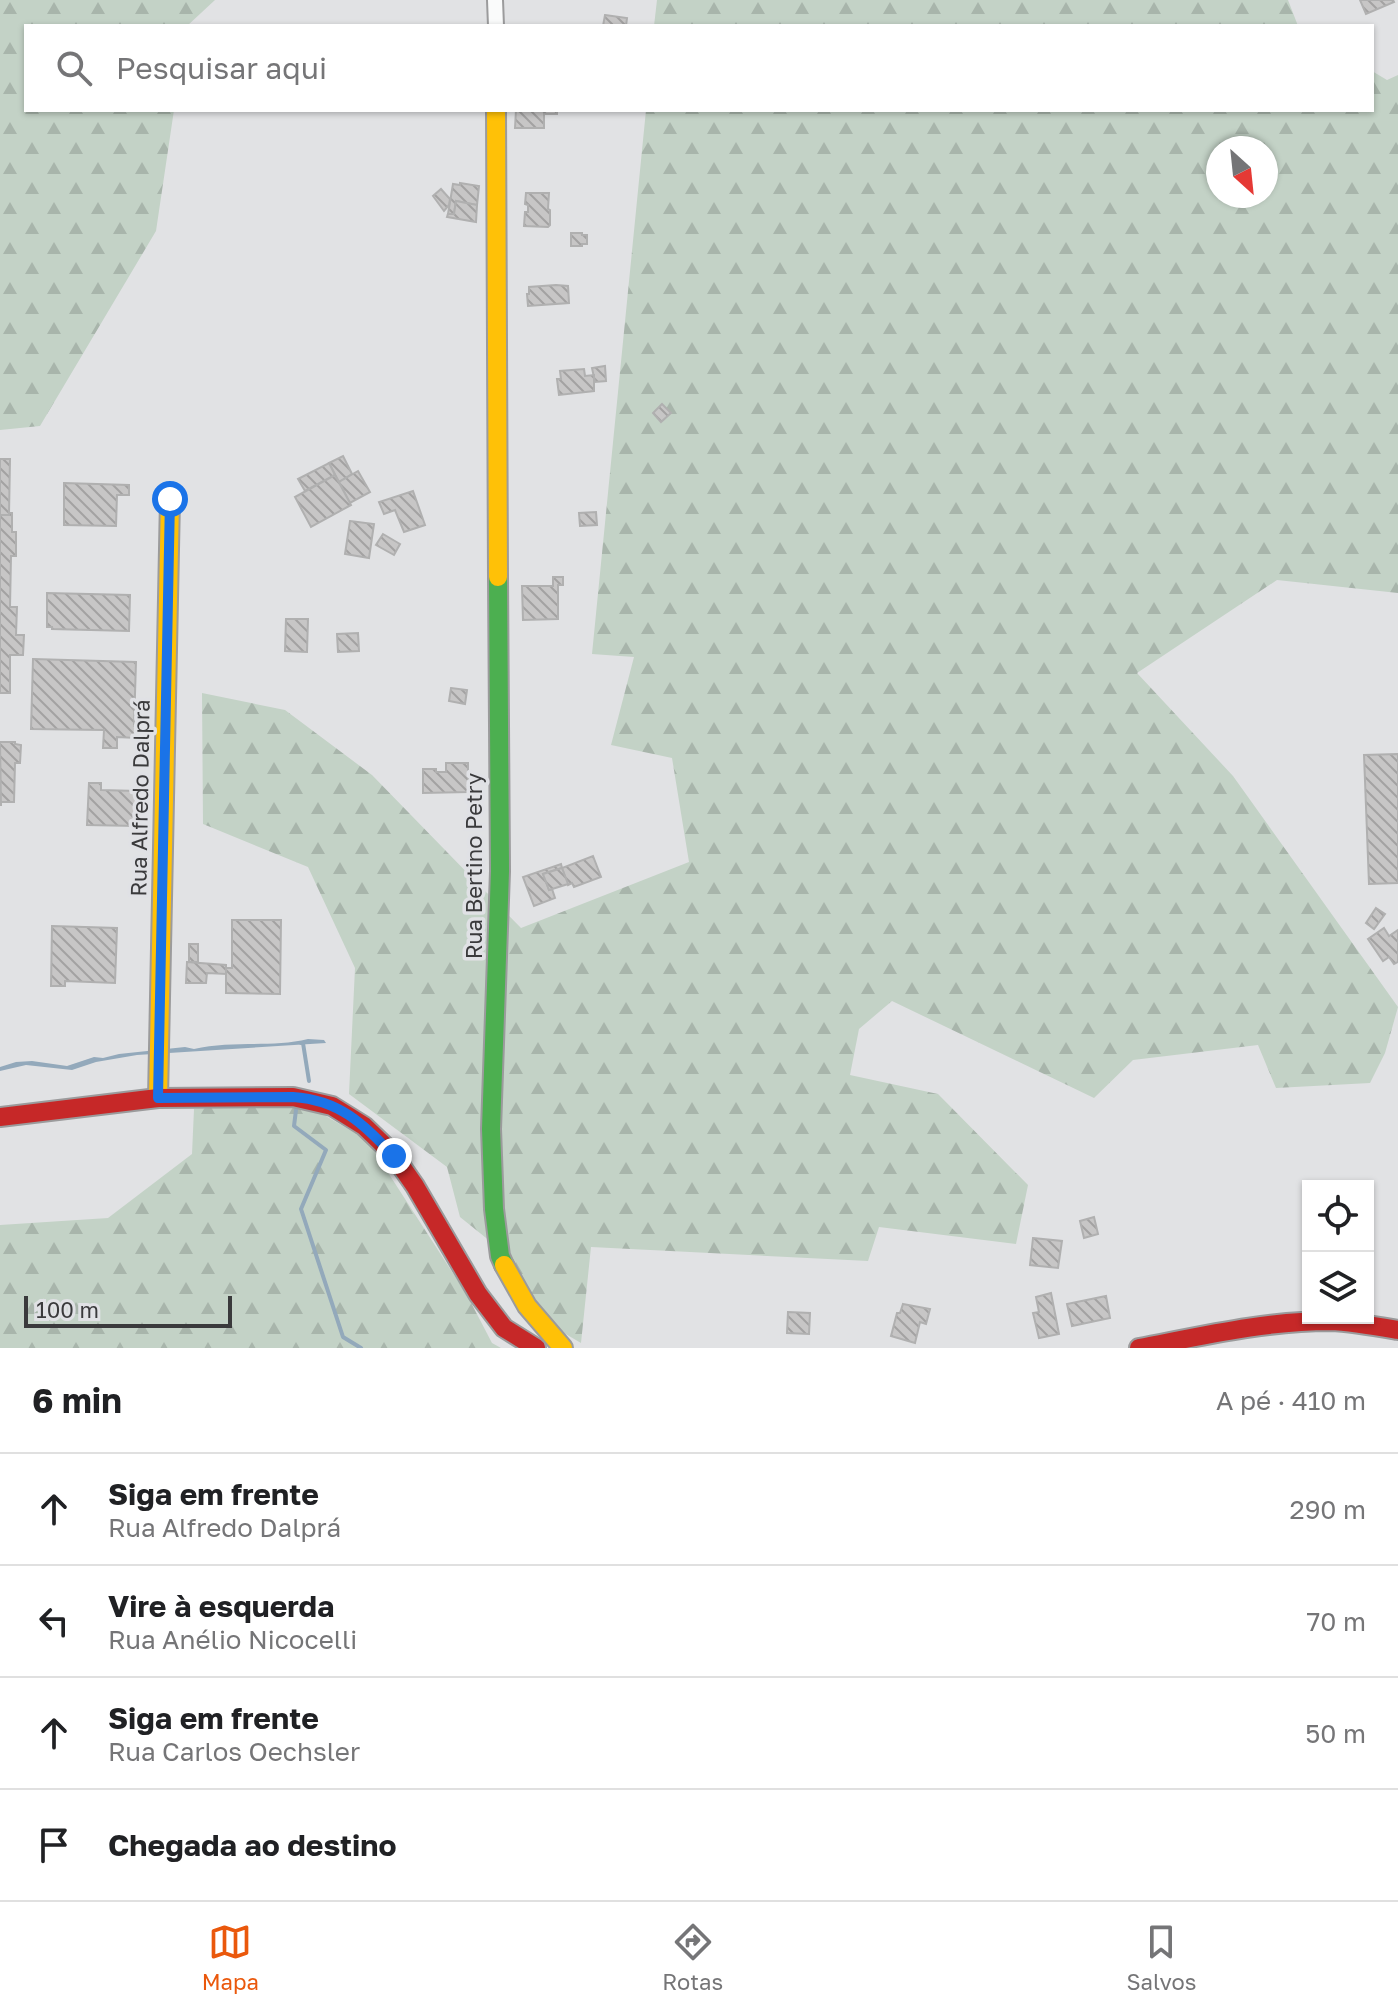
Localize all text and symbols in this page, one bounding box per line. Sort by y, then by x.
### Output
search box [24,24,1374,112]
icon: search [52,46,96,90]
text: Pesquisar aqui [116,50,327,86]
north arrow [1206,136,1278,208]
route start [152,481,188,517]
street label: Rua Alfredo Dalprá [124,699,155,897]
street label: Rua Bertino Petry [460,773,487,959]
route end [376,1138,412,1174]
map controls [1302,1180,1374,1324]
button: locate [1302,1180,1374,1252]
button: layers [1302,1252,1374,1324]
scale bar [24,1292,232,1328]
text: 100 m [36,1296,99,1323]
text: 6 min [32,1380,122,1420]
text: A pé · 410 m [1216,1385,1366,1416]
text: Siga em frente [108,1476,319,1512]
icon: ahead [32,1487,76,1531]
text: 290 m [1290,1494,1366,1525]
text: Rua Alfredo Dalprá [108,1512,341,1543]
text: Vire à esquerda [108,1588,334,1624]
icon: left [32,1599,76,1643]
text: 70 m [1307,1606,1366,1637]
text: Rua Anélio Nicocelli [108,1624,357,1655]
text: Siga em frente [108,1700,319,1736]
icon: ahead [32,1711,76,1755]
text: 50 m [1305,1718,1366,1749]
text: Rua Carlos Oechsler [108,1736,360,1767]
icon: arrive [32,1823,76,1867]
text: Chegada ao destino [108,1827,396,1863]
tab: Mapa [202,1920,259,1995]
tab: Rotas [662,1920,723,1995]
tab: Salvos [1126,1920,1196,1995]

